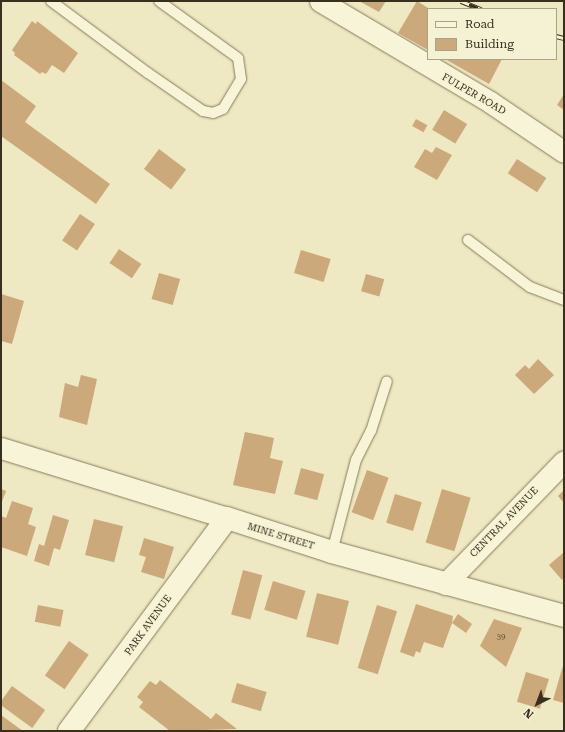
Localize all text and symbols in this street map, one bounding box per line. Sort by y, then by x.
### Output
legend [427,8,557,60]
text: Road [465,17,494,31]
text: Building [465,37,514,51]
street label: FULPER ROAD [440,71,508,117]
street label: CENTRAL AVENUE [467,484,541,560]
street label: MINE STREET [246,520,316,552]
street label: PARK AVENUE [122,592,174,658]
house number: 39 [497,632,505,642]
north arrow [517,684,557,724]
text: N [521,706,536,721]

